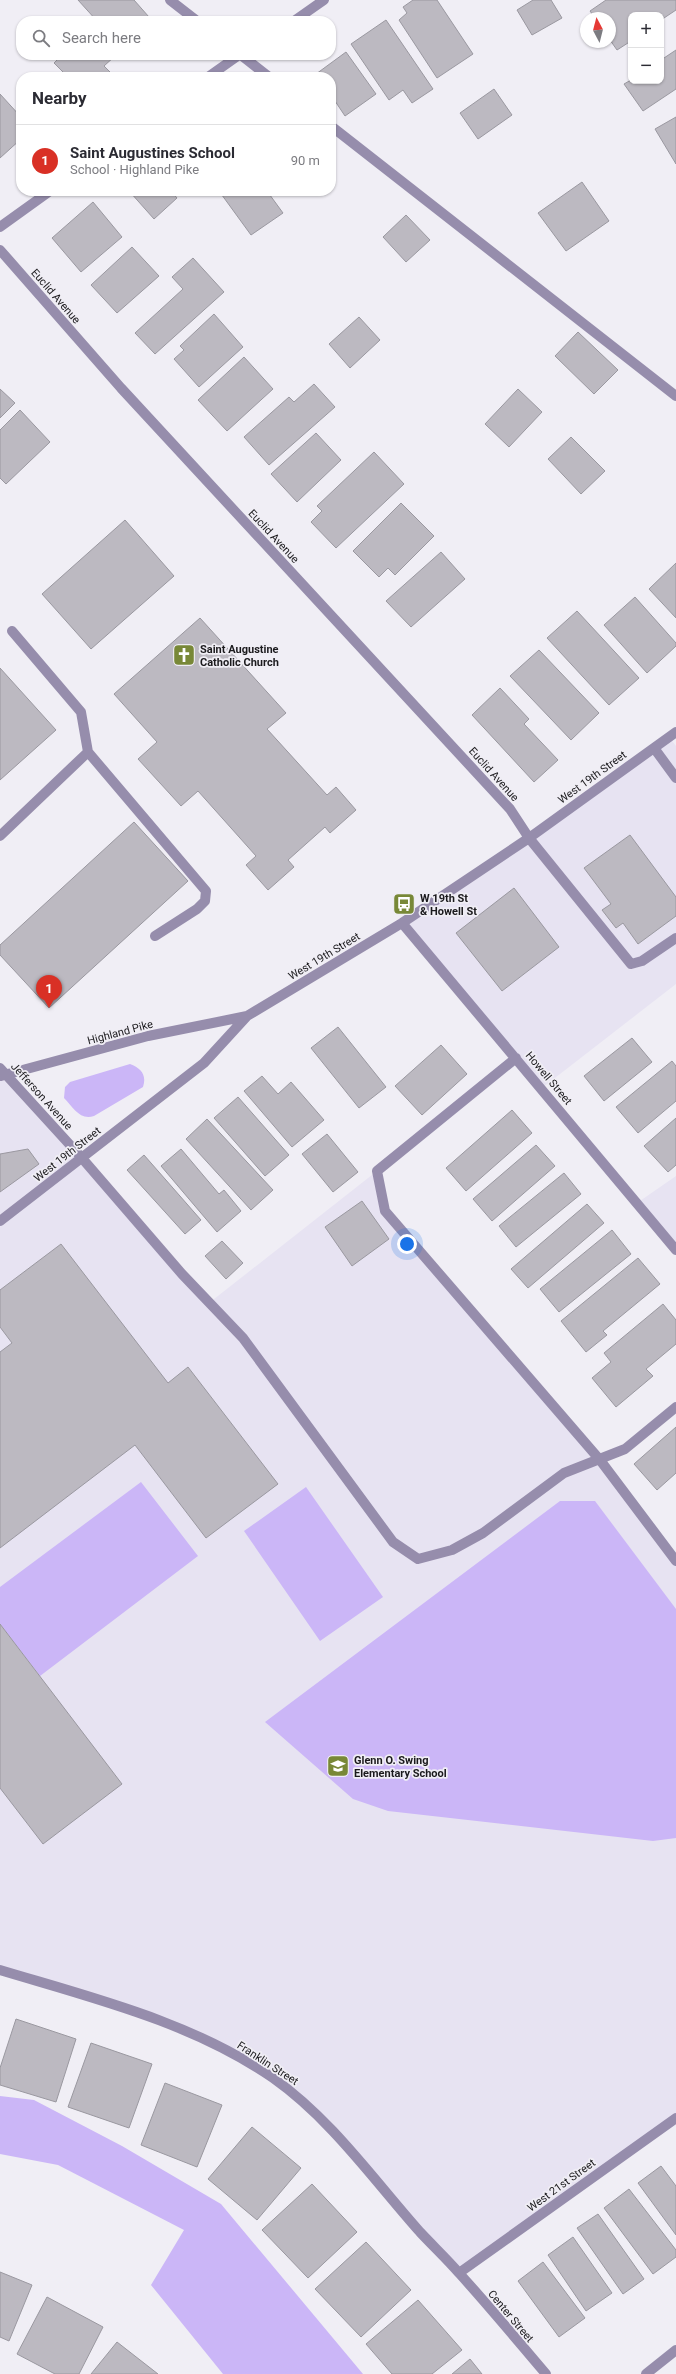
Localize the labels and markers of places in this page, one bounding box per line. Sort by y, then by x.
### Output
church icon: Saint Augustine Catholic Church [171,642,197,668]
place label: Saint Augustine Catholic Church [200,643,279,669]
bus stop icon: W 19th St & Howell St [391,891,417,917]
place label: W 19th St & Howell St [420,892,477,918]
pin: 1 [36,975,62,1008]
school or university icon: Glenn O. Swing Elementary School [325,1753,351,1779]
place label: Glenn O. Swing Elementary School [354,1754,447,1780]

